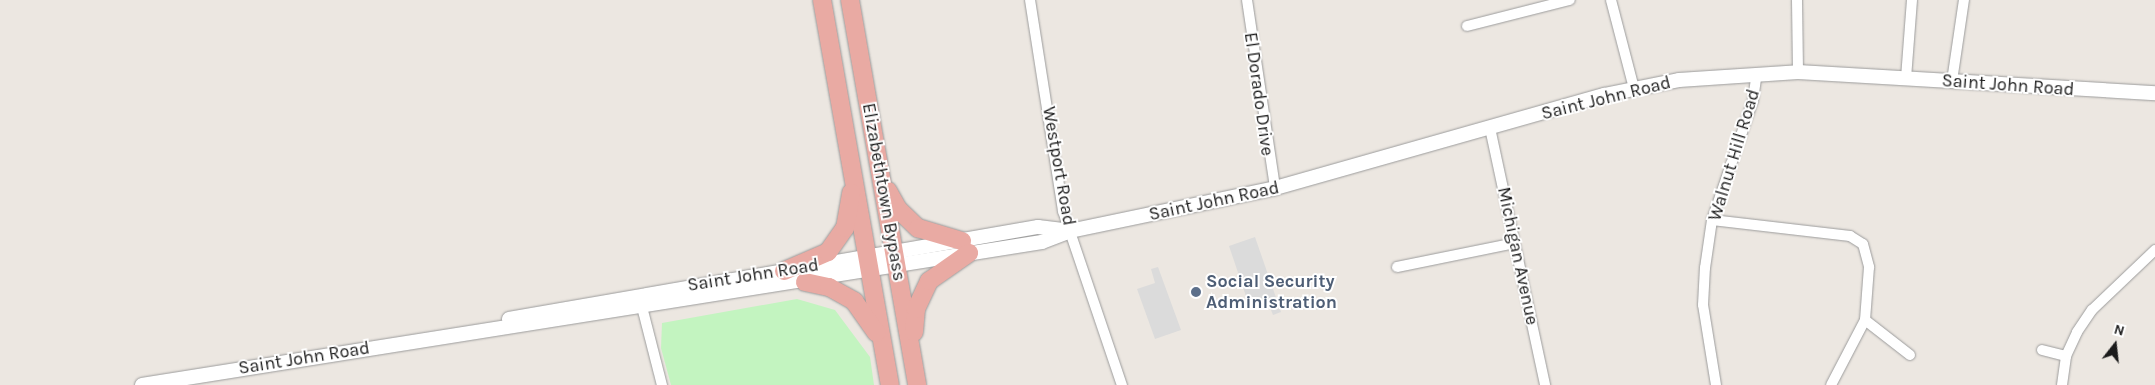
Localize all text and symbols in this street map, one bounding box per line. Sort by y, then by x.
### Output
street label: El Dorado Drive [1240,31,1278,157]
street label: Saint John Road [1941,70,2075,100]
street label: Saint John Road [1539,71,1673,125]
street label: Walnut Hill Road [1704,87,1764,223]
street label: Elizabethtown Bypass [858,101,910,283]
street label: Westport Road [1038,105,1080,227]
street label: Saint John Road [1147,177,1281,225]
street label: Michigan Avenue [1493,185,1543,327]
street label: Saint John Road [686,254,820,296]
place label: Social Security Administration [1206,271,1337,314]
marker: Social Security Administration [1190,286,1202,298]
north arrow [2090,320,2140,370]
text: N [2112,321,2126,340]
street label: Saint John Road [237,337,371,379]

